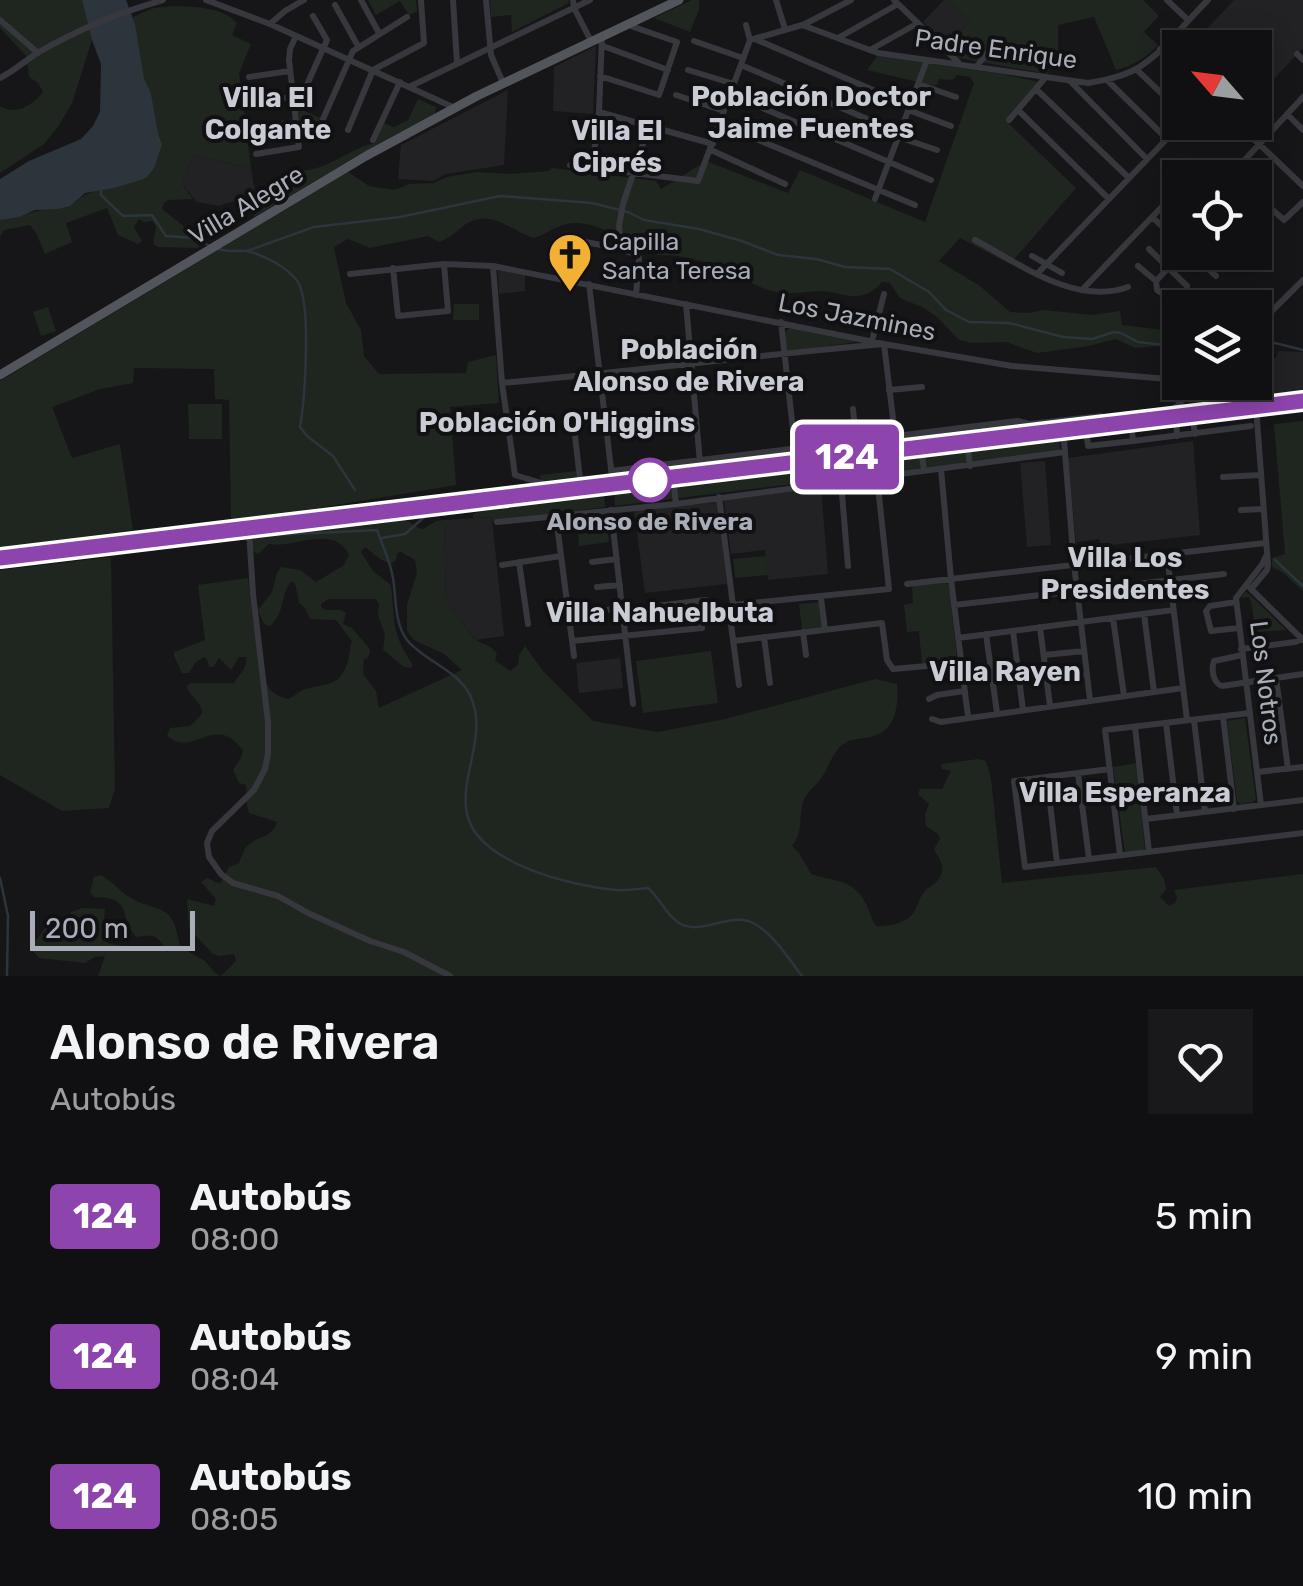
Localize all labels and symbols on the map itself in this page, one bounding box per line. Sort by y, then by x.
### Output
street label: Padre Enrique [913,23,1079,75]
north arrow [1162,30,1272,140]
district label: Población Doctor Jaime Fuentes [691,80,931,145]
district label: Villa El Colgante [205,81,331,146]
district label: Villa El Ciprés [571,114,663,179]
street label: Villa Alegre [183,159,309,251]
place label: Capilla Santa Teresa [602,227,751,285]
church icon: Capilla Santa Teresa [547,232,593,293]
street label: Los Jazmines [776,288,938,346]
district label: Población Alonso de Rivera [573,333,805,398]
district label: Población O'Higgins [419,406,695,439]
line badge: 124 [790,424,904,490]
marker: Alonso de Rivera [629,459,671,501]
place label: Alonso de Rivera [547,507,753,536]
district label: Villa Los Presidentes [1041,541,1209,606]
district label: Villa Nahuelbuta [546,596,774,629]
street label: Los Notros [1244,619,1288,747]
district label: Villa Rayen [929,655,1081,688]
district label: Villa Esperanza [1019,776,1231,809]
scale bar [30,906,195,950]

